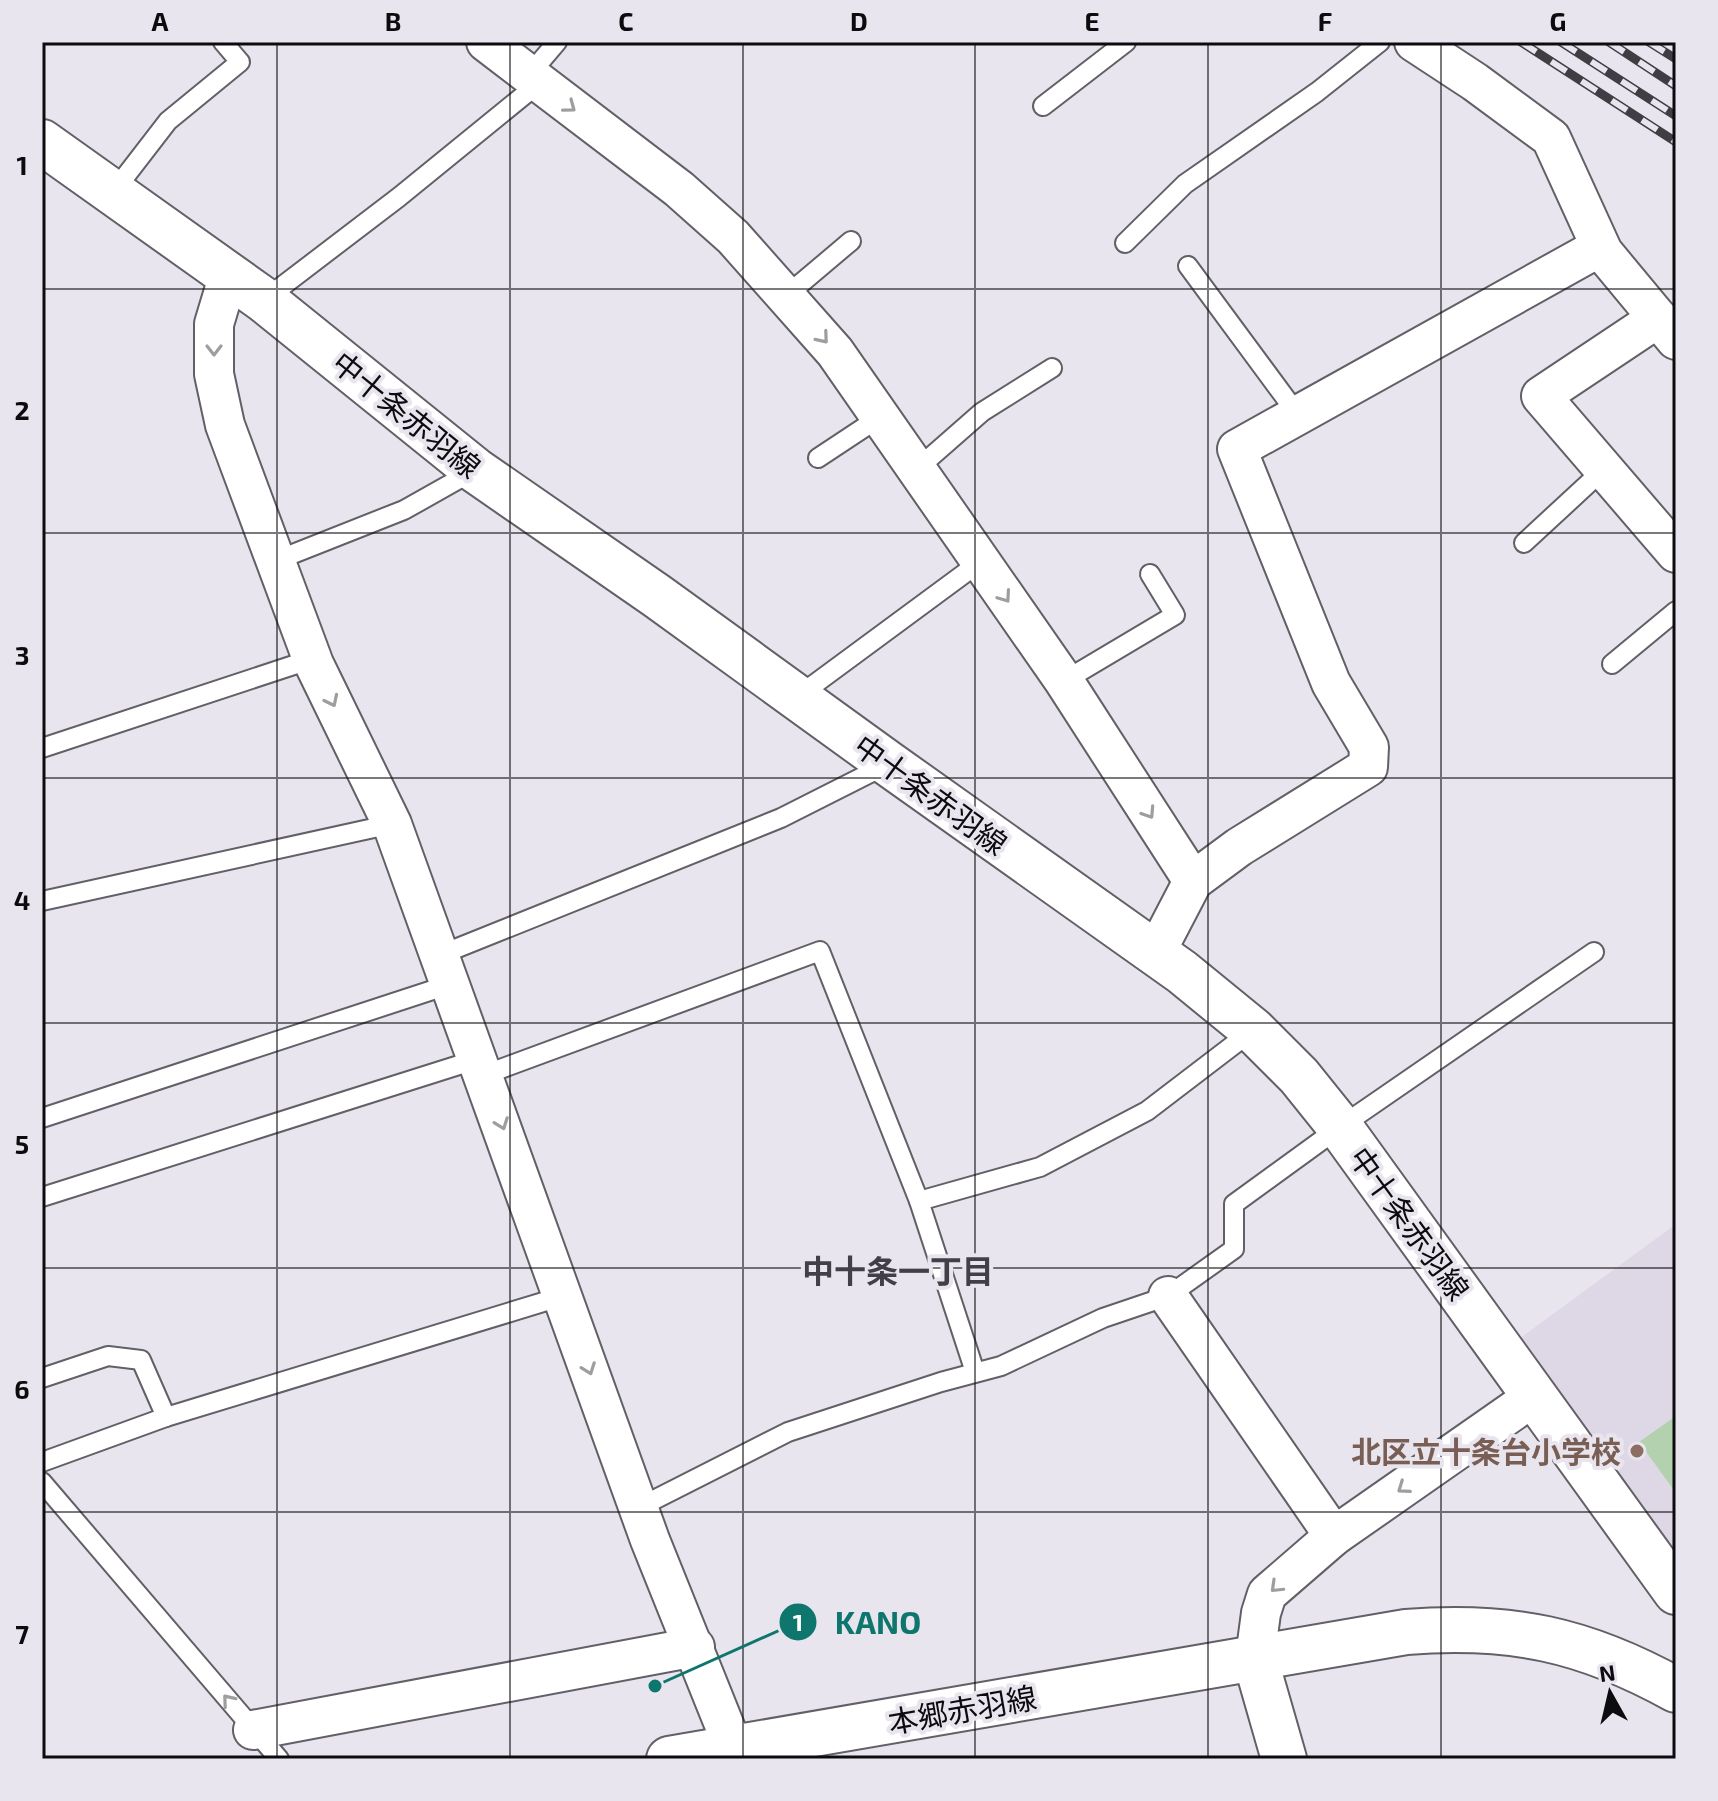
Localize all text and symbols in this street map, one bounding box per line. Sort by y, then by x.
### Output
text: A [152,5,169,36]
text: B [385,5,401,36]
text: C [618,5,634,36]
text: D [850,5,868,36]
text: E [1084,5,1100,36]
text: F [1318,5,1332,36]
text: G [1550,5,1566,36]
one-way arrow [562,97,576,111]
text: 1 [16,149,28,180]
one-way arrow [813,329,828,343]
street label: 中十条赤羽線 [326,343,488,485]
one-way arrow [205,344,223,357]
text: 2 [14,394,30,425]
one-way arrow [995,588,1010,602]
text: 3 [15,639,29,670]
one-way arrow [322,692,338,707]
street label: 中十条赤羽線 [848,727,1014,861]
one-way arrow [1140,804,1155,818]
text: 4 [14,884,30,915]
one-way arrow [492,1116,508,1130]
text: 5 [15,1128,29,1159]
street label: 中十条赤羽線 [1343,1140,1477,1306]
district label: 中十条一丁目 [802,1251,994,1289]
one-way arrow [579,1361,595,1375]
text: 6 [14,1373,30,1404]
place label: 北区立十条台小学校 [1351,1433,1621,1469]
marker: 北区立十条台小学校 [1628,1442,1646,1460]
one-way arrow [1397,1478,1411,1493]
one-way arrow [1271,1577,1285,1592]
callout: KANO [778,1594,937,1650]
text: KANO [835,1602,921,1640]
text: 1 [793,1607,803,1636]
text: 7 [15,1618,29,1649]
north arrow [1570,1653,1650,1733]
text: N [1597,1658,1617,1686]
street label: 本郷赤羽線 [885,1678,1039,1740]
one-way arrow [223,1695,238,1710]

